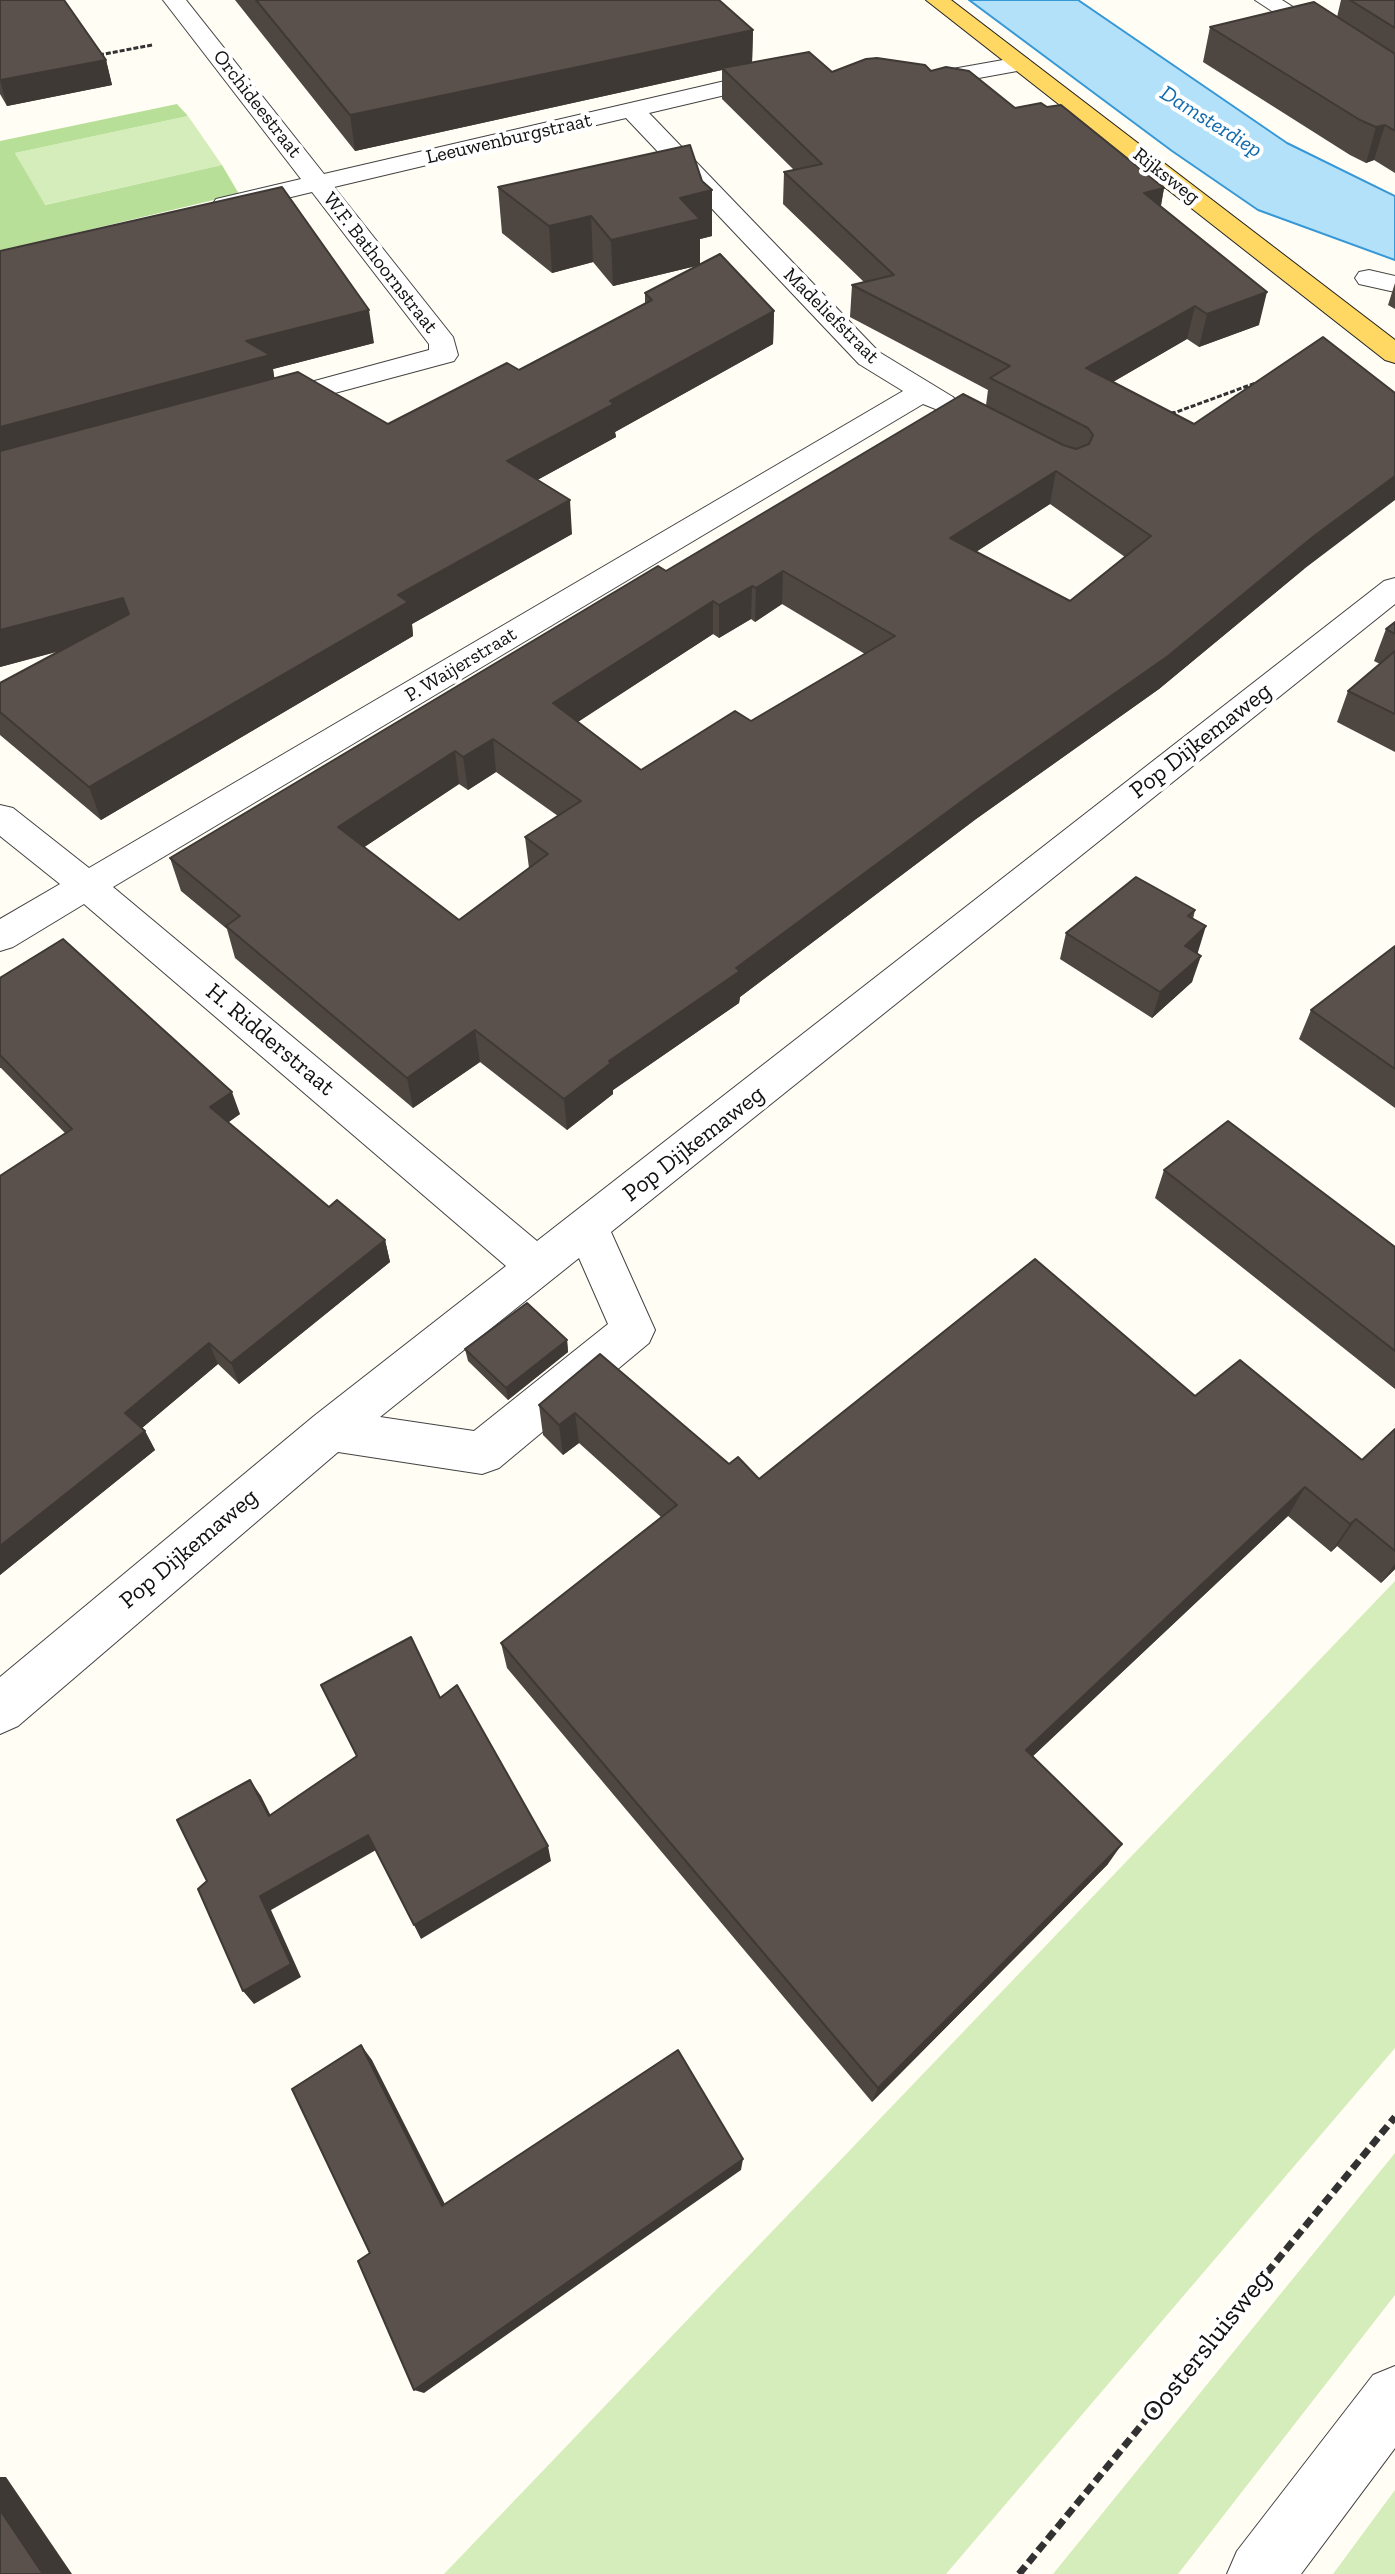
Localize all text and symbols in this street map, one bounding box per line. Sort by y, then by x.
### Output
street label: Orchideestraat [207,45,307,163]
water label: Damsterdiep [1155,80,1267,164]
street label: Leeuwenburgstraat [424,108,594,170]
street label: Rijksweg [1128,143,1204,209]
street label: W.F. Bathoornstraat [318,188,442,338]
street label: Madeliefstraat [778,263,884,369]
street label: P. Waijerstraat [401,622,521,708]
street label: Pop Dijkemaweg [1125,677,1277,805]
street label: H. Ridderstraat [200,978,340,1102]
street label: Pop Dijkemaweg [618,1080,770,1208]
street label: Pop Dijkemaweg [114,1483,264,1615]
street label: Oostersluisweg [1135,2263,1279,2429]

